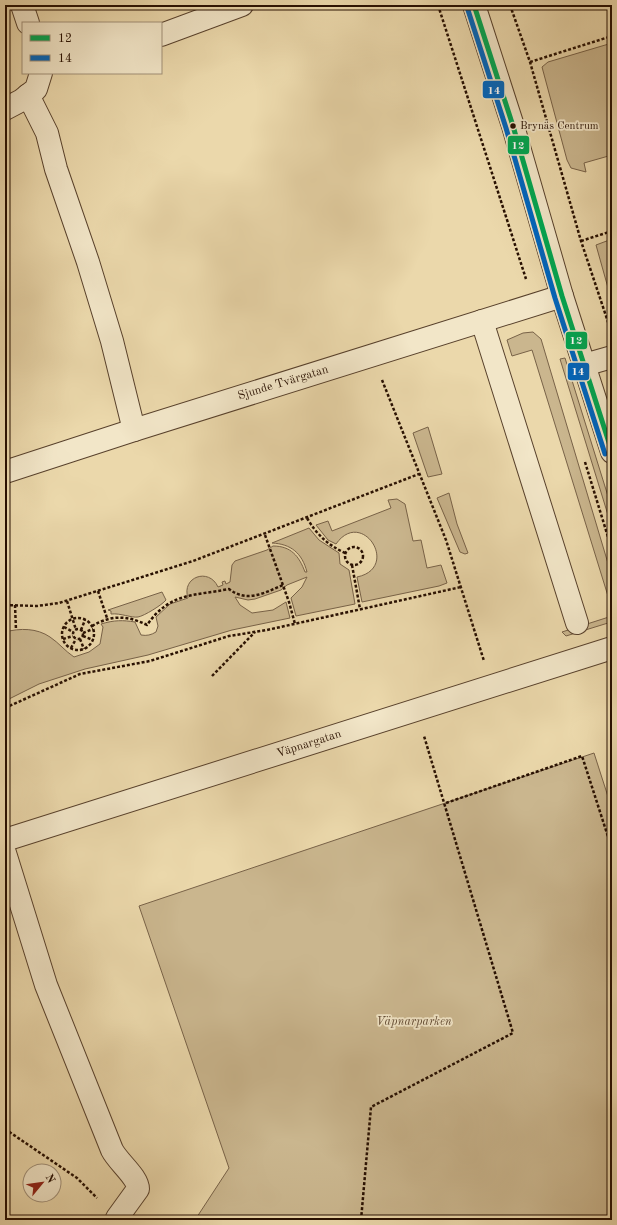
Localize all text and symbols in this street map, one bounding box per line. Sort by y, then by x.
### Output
legend [22,22,162,74]
text: 12 [58,33,72,45]
text: 14 [58,53,72,65]
line badge: 14 [482,80,505,99]
text: 14 [488,86,500,97]
marker: Brynäs Centrum [508,121,518,131]
place label: Brynäs Centrum [520,121,599,132]
line badge: 12 [507,135,530,155]
text: 12 [512,141,524,152]
line badge: 12 [565,331,588,350]
text: 12 [570,336,582,347]
line badge: 14 [567,362,590,381]
street label: Sjunde Tvärgatan [236,363,330,402]
text: 14 [572,367,584,378]
street label: Väpnargatan [275,728,343,760]
park label: Väpnarparken [376,1015,452,1028]
north arrow [22,1163,62,1203]
text: N [43,1173,57,1186]

